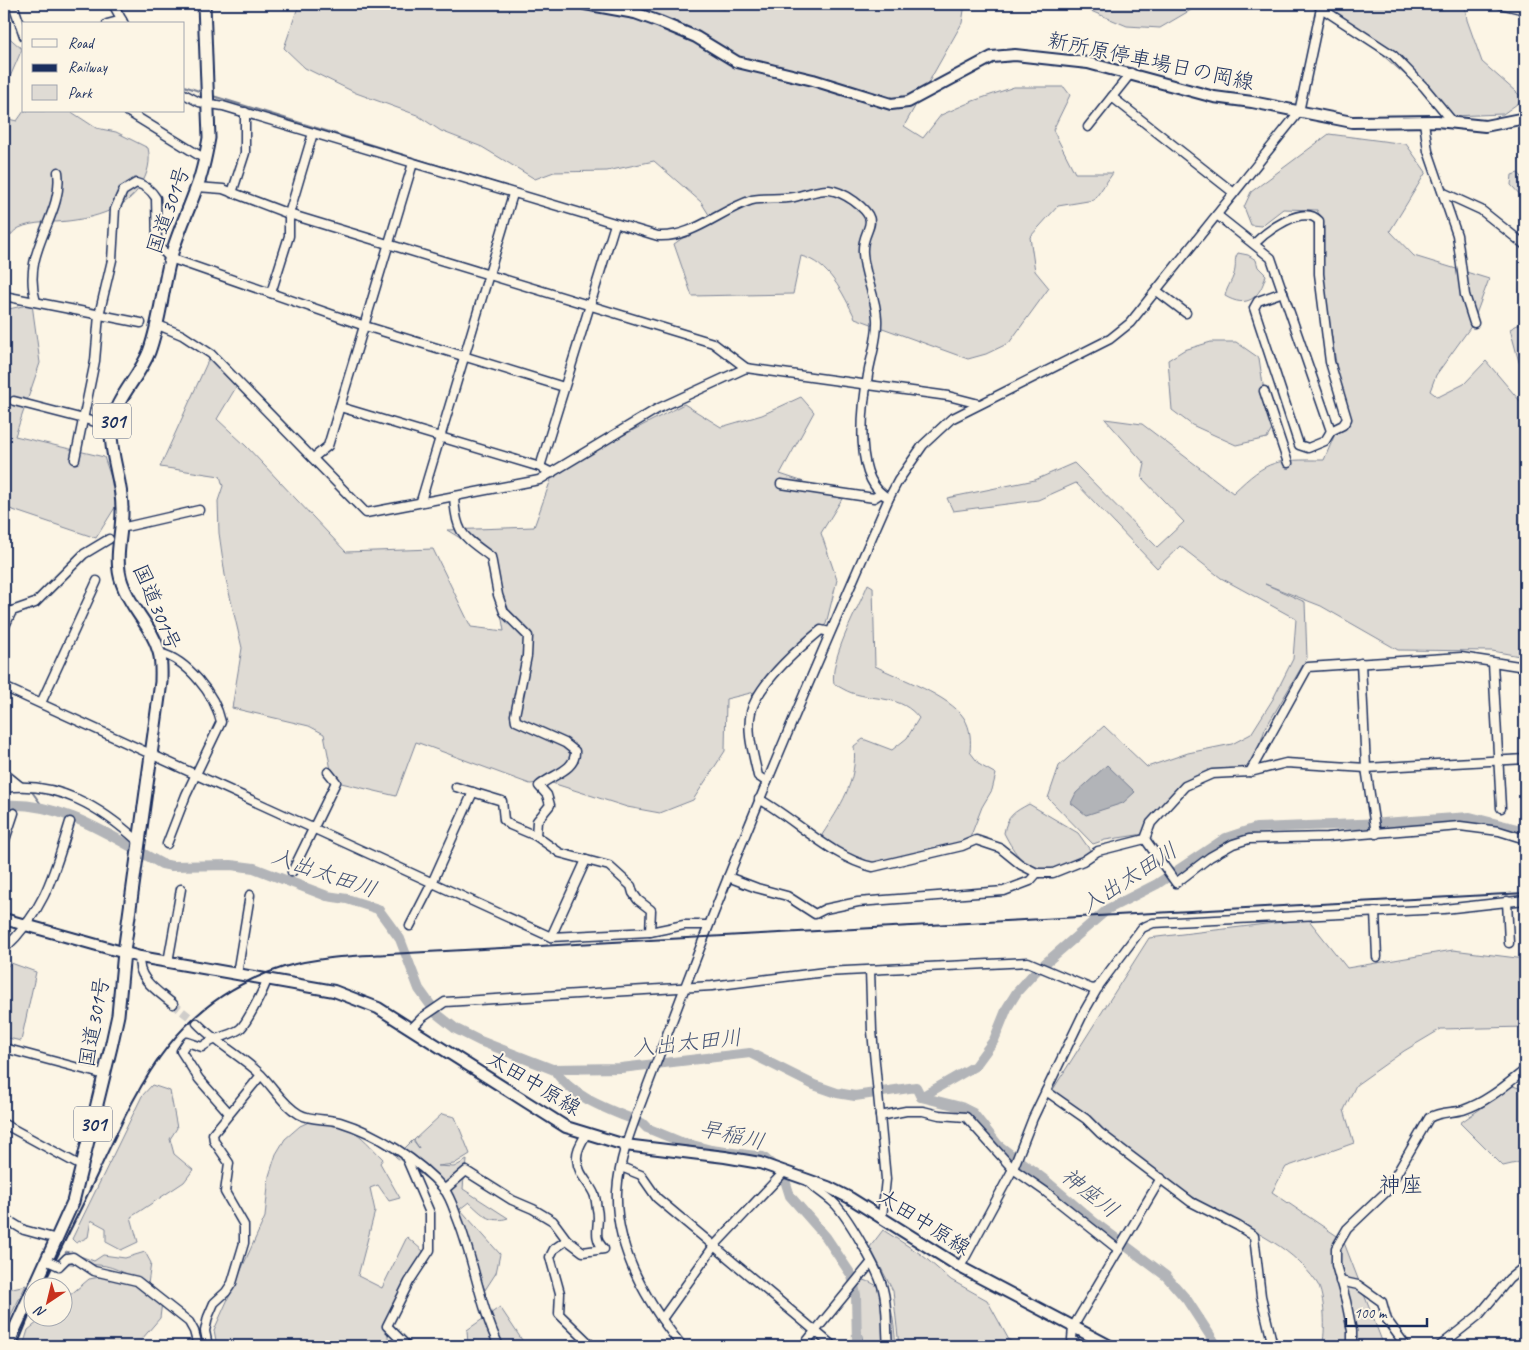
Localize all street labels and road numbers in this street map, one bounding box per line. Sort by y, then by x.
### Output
street label: 新所原停車場日の岡線 [1046,26,1256,96]
street label: 国道301号 [141,163,195,257]
road number: 301 [93,404,131,438]
street label: 国道301号 [127,560,187,654]
street label: 国道301号 [73,975,115,1069]
street label: 太田中原線 [482,1045,586,1121]
road number: 301 [74,1106,112,1142]
street label: 太田中原線 [873,1183,975,1261]

